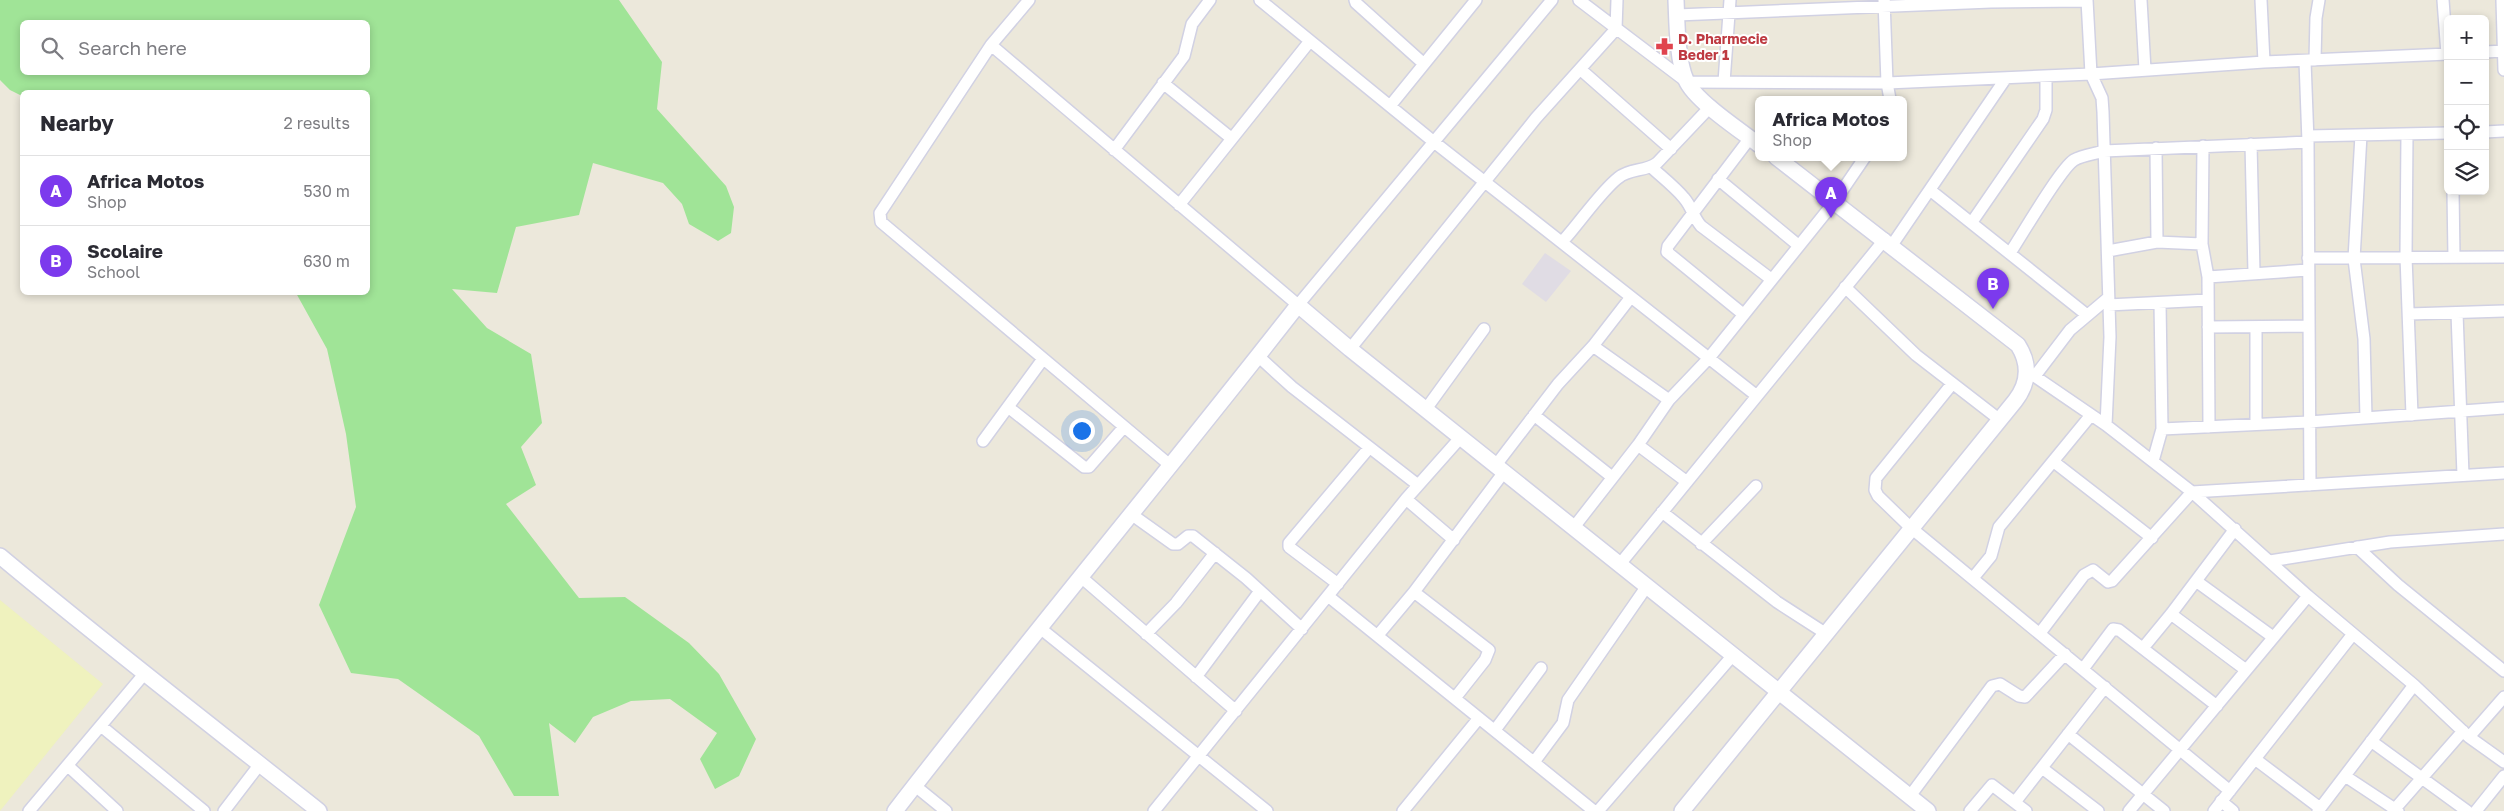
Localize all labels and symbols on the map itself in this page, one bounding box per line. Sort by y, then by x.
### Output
place label: D. Pharmecie Beder 1 [1678,30,1768,63]
pharmacy icon: D. Pharmecie Beder 1 [1654,37,1674,57]
pin: A [1815,177,1847,218]
pin: B [1977,268,2009,309]
your location [1069,418,1095,444]

